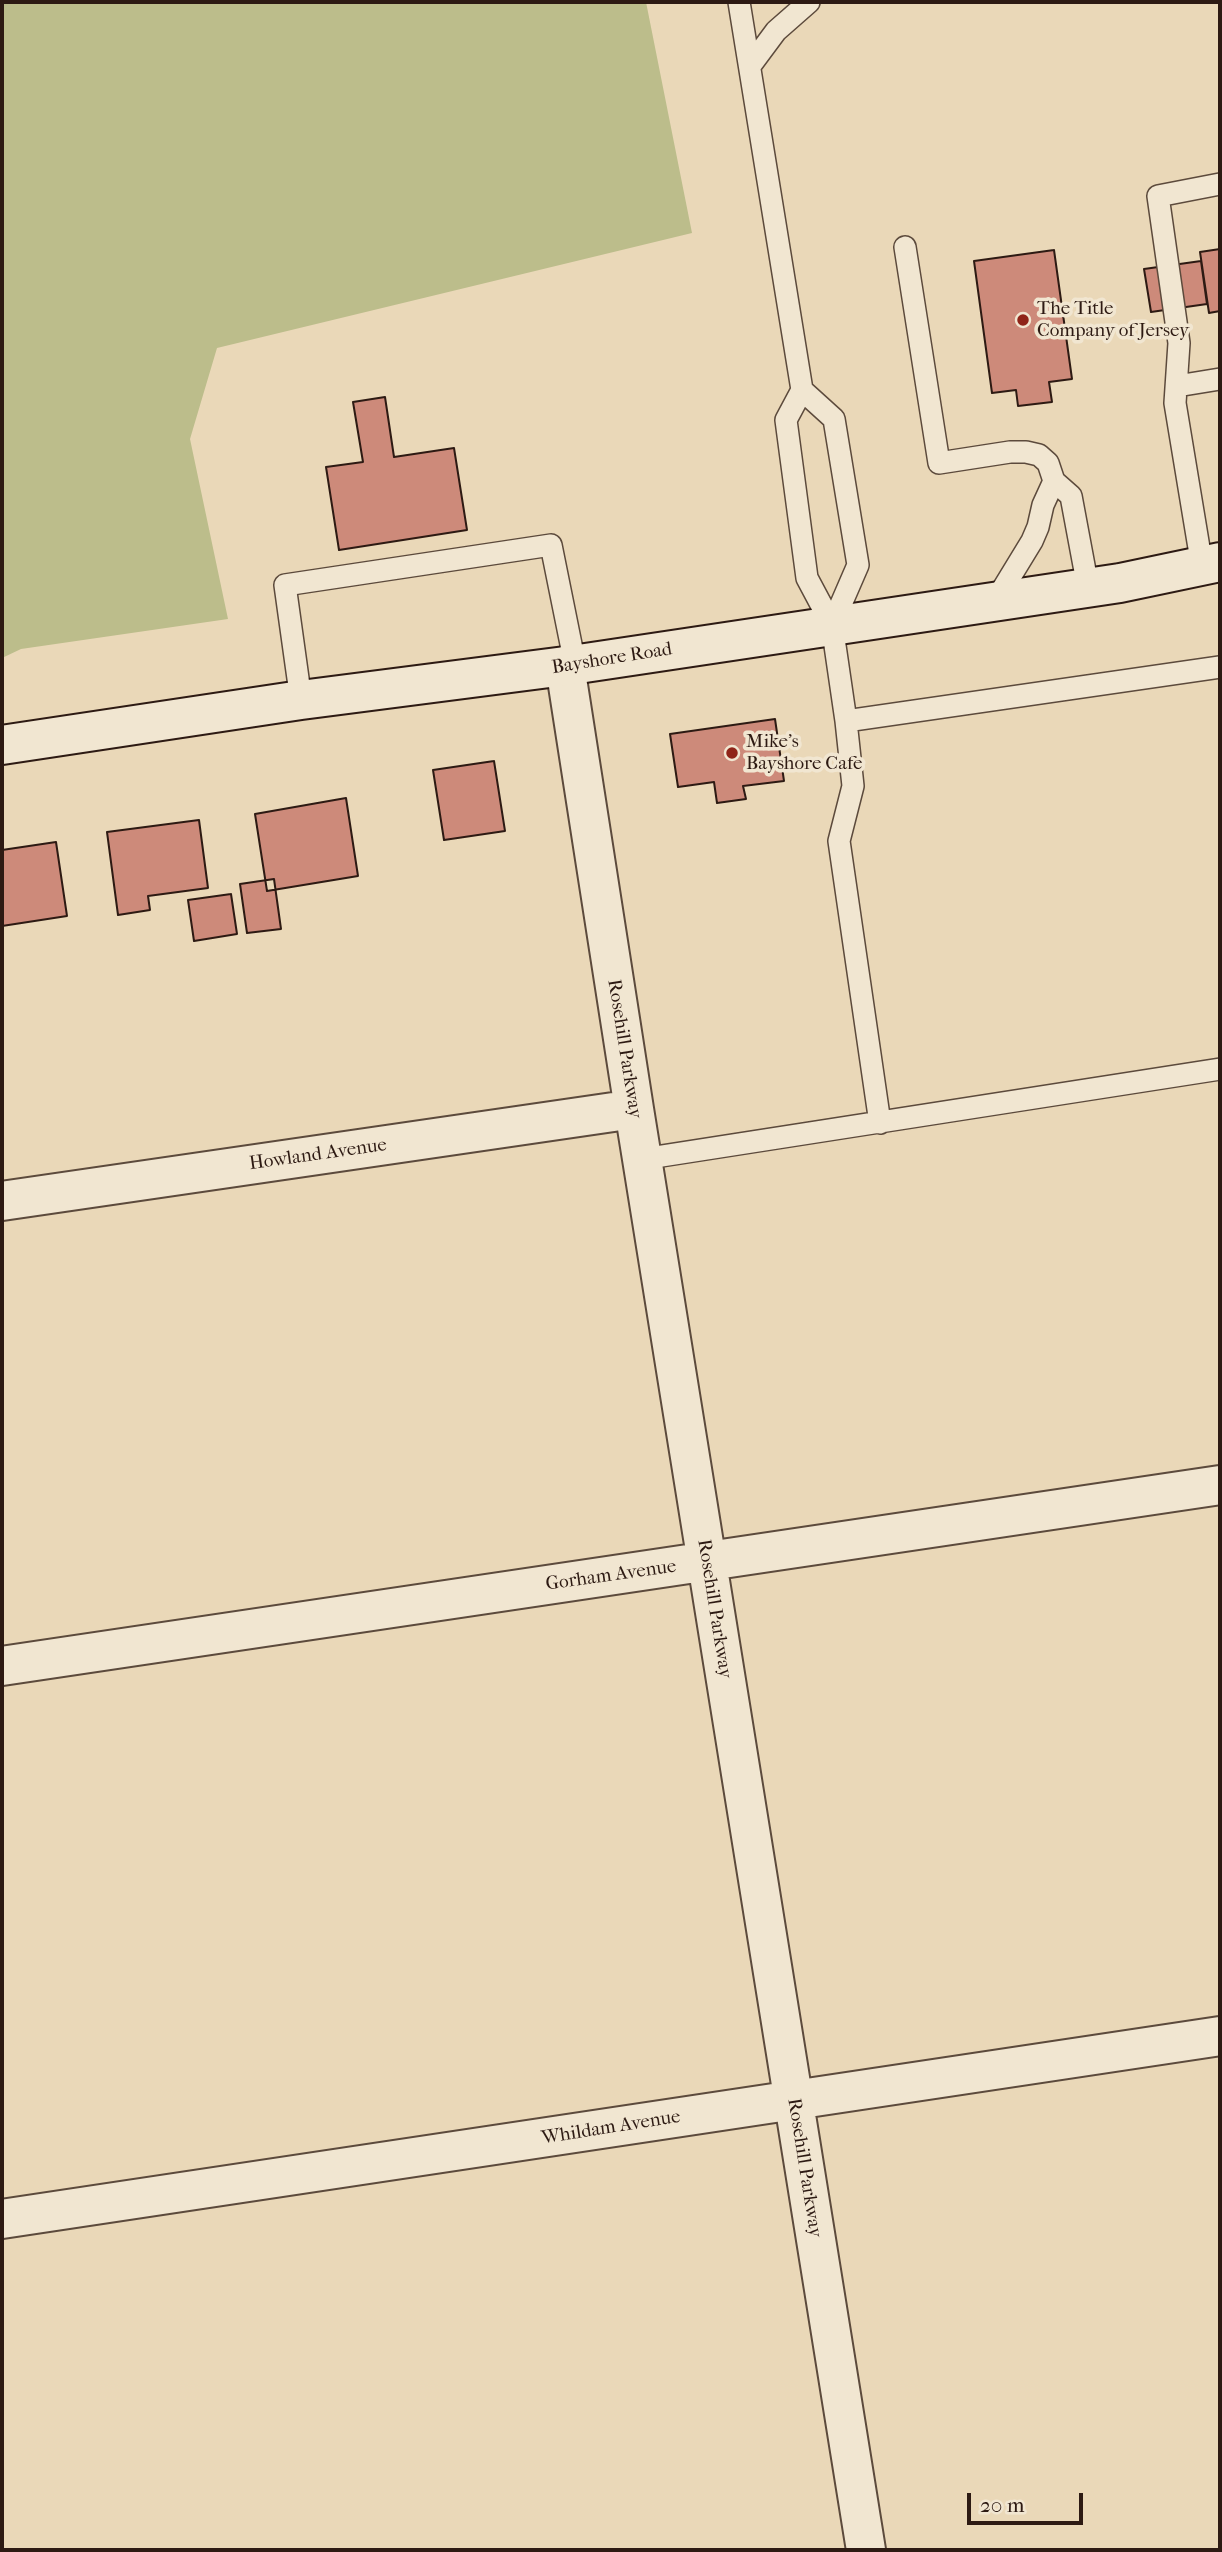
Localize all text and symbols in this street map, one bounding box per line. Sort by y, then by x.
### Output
place label: The Title Company of Jersey [1037,298,1189,342]
marker: The Title Company of Jersey [1015,312,1031,328]
street label: Bayshore Road [550,638,674,680]
place label: Mike's Bayshore Cafe [746,731,862,775]
marker: Mike's Bayshore Cafe [724,745,740,761]
street label: Rosehill Parkway [602,978,646,1120]
street label: Howland Avenue [248,1134,388,1176]
street label: Rosehill Parkway [692,1538,736,1680]
street label: Gorham Avenue [544,1556,678,1596]
street label: Rosehill Parkway [782,2097,826,2239]
street label: Whildam Avenue [540,2106,682,2150]
scale bar [970,2478,1086,2522]
text: 20 m [980,2493,1024,2517]

